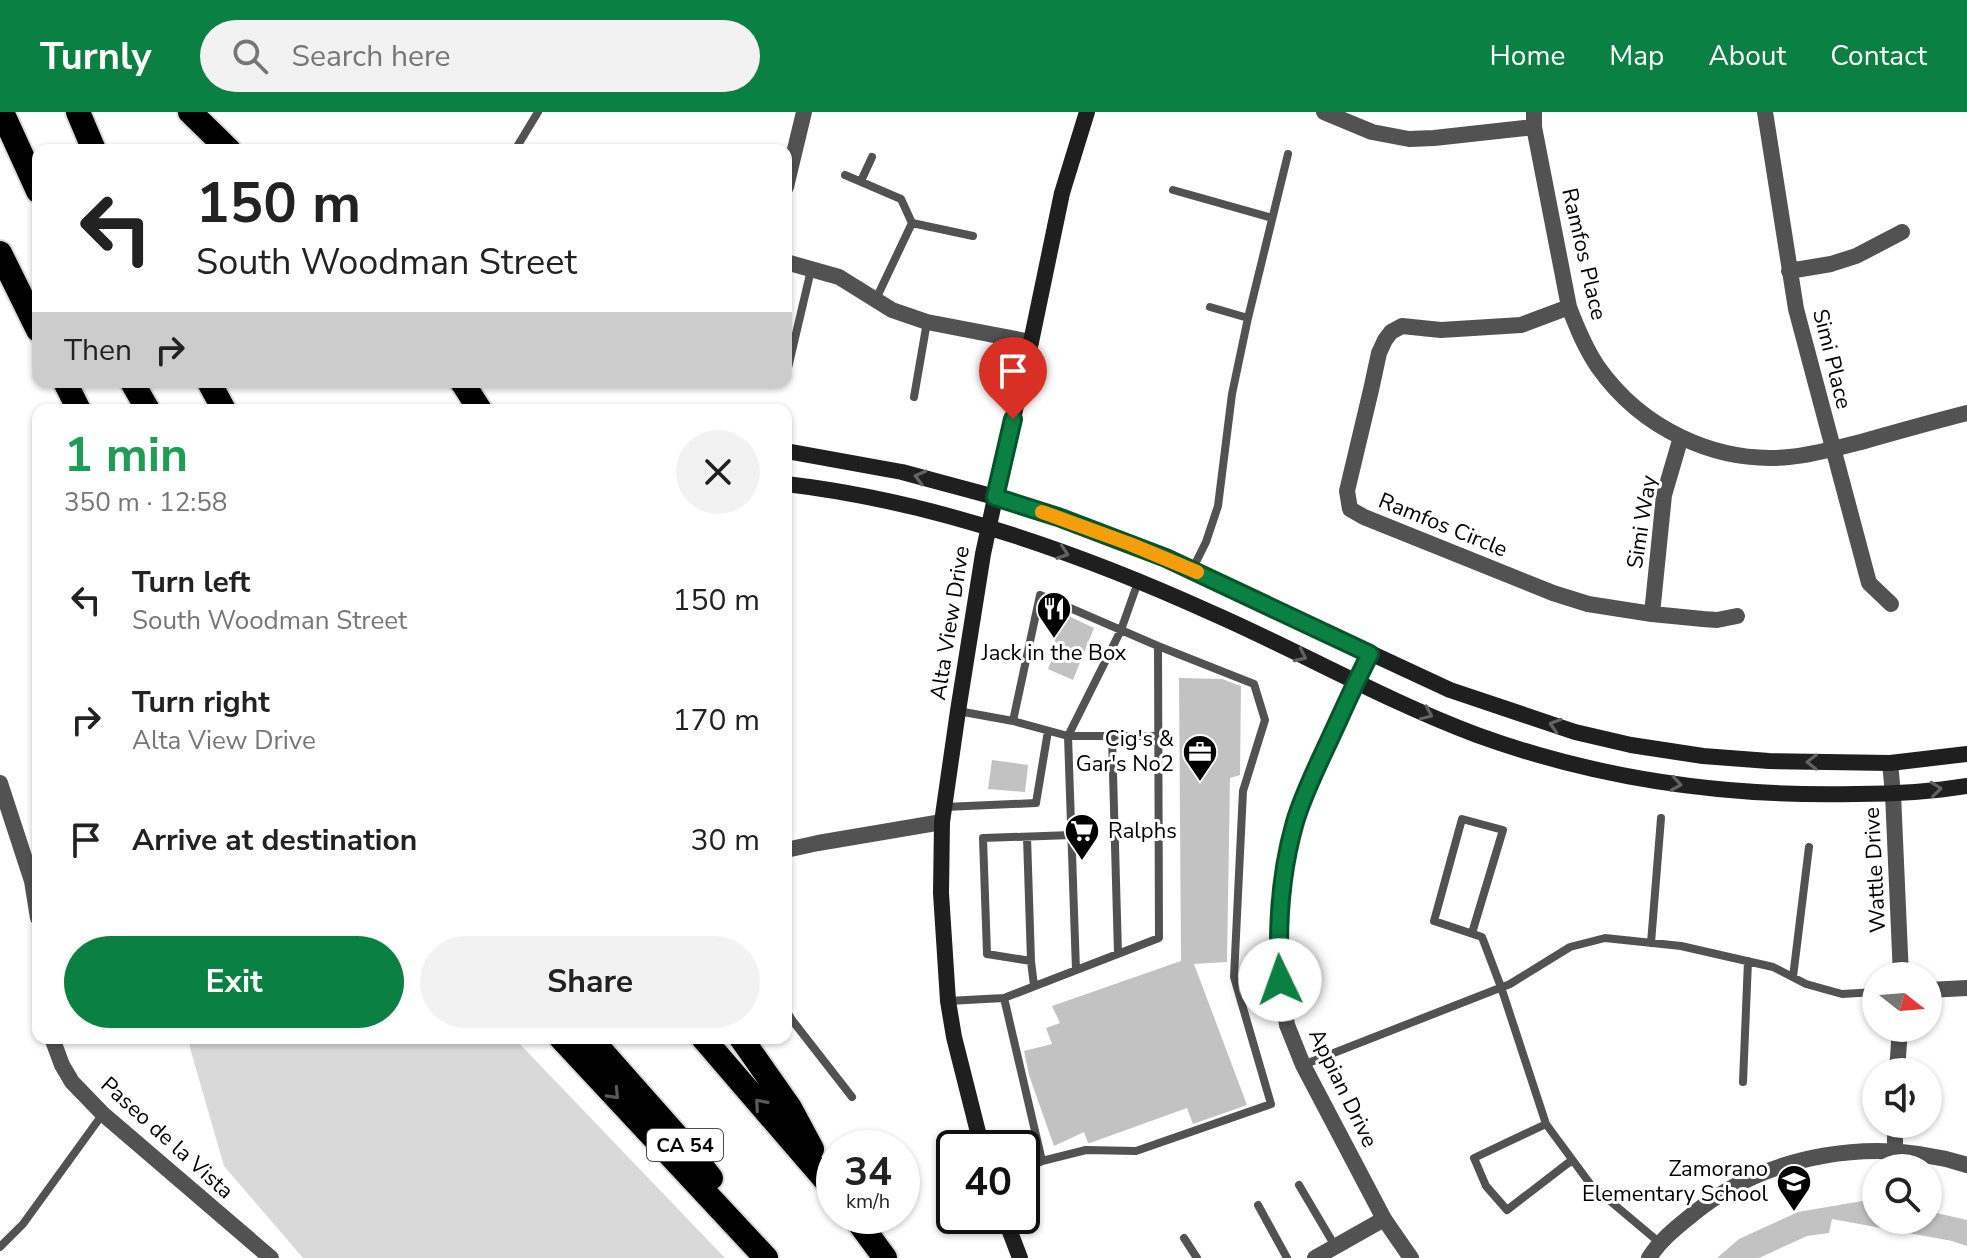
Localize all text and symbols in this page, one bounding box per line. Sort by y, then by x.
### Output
search box [200,20,760,92]
text: Turnly [40,31,152,82]
icon: search [228,34,272,78]
text: Search here [292,36,451,77]
text: Home [1490,37,1565,75]
text: Map [1609,37,1664,75]
text: About [1708,37,1786,75]
text: Contact [1830,37,1927,75]
text: 150 m [196,165,361,242]
icon: left [64,176,168,280]
street label: Ramfos Place [1554,185,1614,323]
text: South Woodman Street [196,238,577,287]
street label: Simi Place [1805,306,1859,412]
icon: right [148,328,192,372]
text: Then [64,330,132,371]
pin [979,337,1047,419]
icon: arrive [991,349,1035,393]
text: 1 min [64,422,188,488]
button: close [676,430,760,514]
one-way arrow [914,469,928,486]
street label: Simi Way [1620,473,1664,571]
text: 350 m · 12:58 [64,485,227,520]
street label: Ramfos Circle [1374,486,1512,564]
one-way arrow [1055,543,1069,560]
street label: Alta View Drive [923,544,977,702]
text: Turn left [132,562,250,603]
icon: left [64,578,108,622]
text: 150 m [673,580,760,621]
restaurant icon: Jack in the Box [1035,590,1073,640]
text: South Woodman Street [132,603,407,638]
place label: Jack in the Box [981,638,1127,668]
one-way arrow [1293,646,1308,662]
text: Turn right [132,682,270,723]
icon: right [64,698,108,742]
text: 170 m [673,700,760,741]
one-way arrow [1418,705,1433,721]
one-way arrow [1549,719,1563,735]
text: Alta View Drive [132,723,316,758]
place label: Cig's & Gar's No2 [1076,724,1175,779]
office icon: Cig's & Gar's No2 [1181,733,1219,783]
one-way arrow [1805,754,1818,771]
one-way arrow [1670,775,1683,792]
one-way arrow [1930,781,1943,798]
street label: Wattle Drive [1857,806,1893,934]
supermarket icon: Ralphs [1063,812,1101,862]
place label: Ralphs [1108,816,1177,846]
icon: arrive [64,818,108,862]
text: Arrive at destination [132,820,417,861]
text: 30 m [691,820,760,861]
button: Exit [64,936,404,1028]
button: Share [420,936,760,1028]
position arrow [1238,938,1322,1022]
north arrow [1862,962,1942,1042]
map controls [1862,962,1942,1234]
street label: Appian Drive [1301,1024,1385,1152]
button: sound [1862,1058,1942,1138]
street label: Paseo de la Vista [94,1070,240,1206]
one-way arrow [605,1085,619,1100]
one-way arrow [755,1098,770,1113]
road number: CA 54 [647,1129,723,1161]
speed limit sign: 40 [936,1130,1040,1234]
text: 34 [844,1145,892,1199]
place label: Zamorano Elementary School [1582,1154,1768,1209]
button: search [1862,1154,1942,1234]
school or university icon: Zamorano Elementary School [1775,1163,1813,1213]
text: km/h [846,1188,890,1215]

